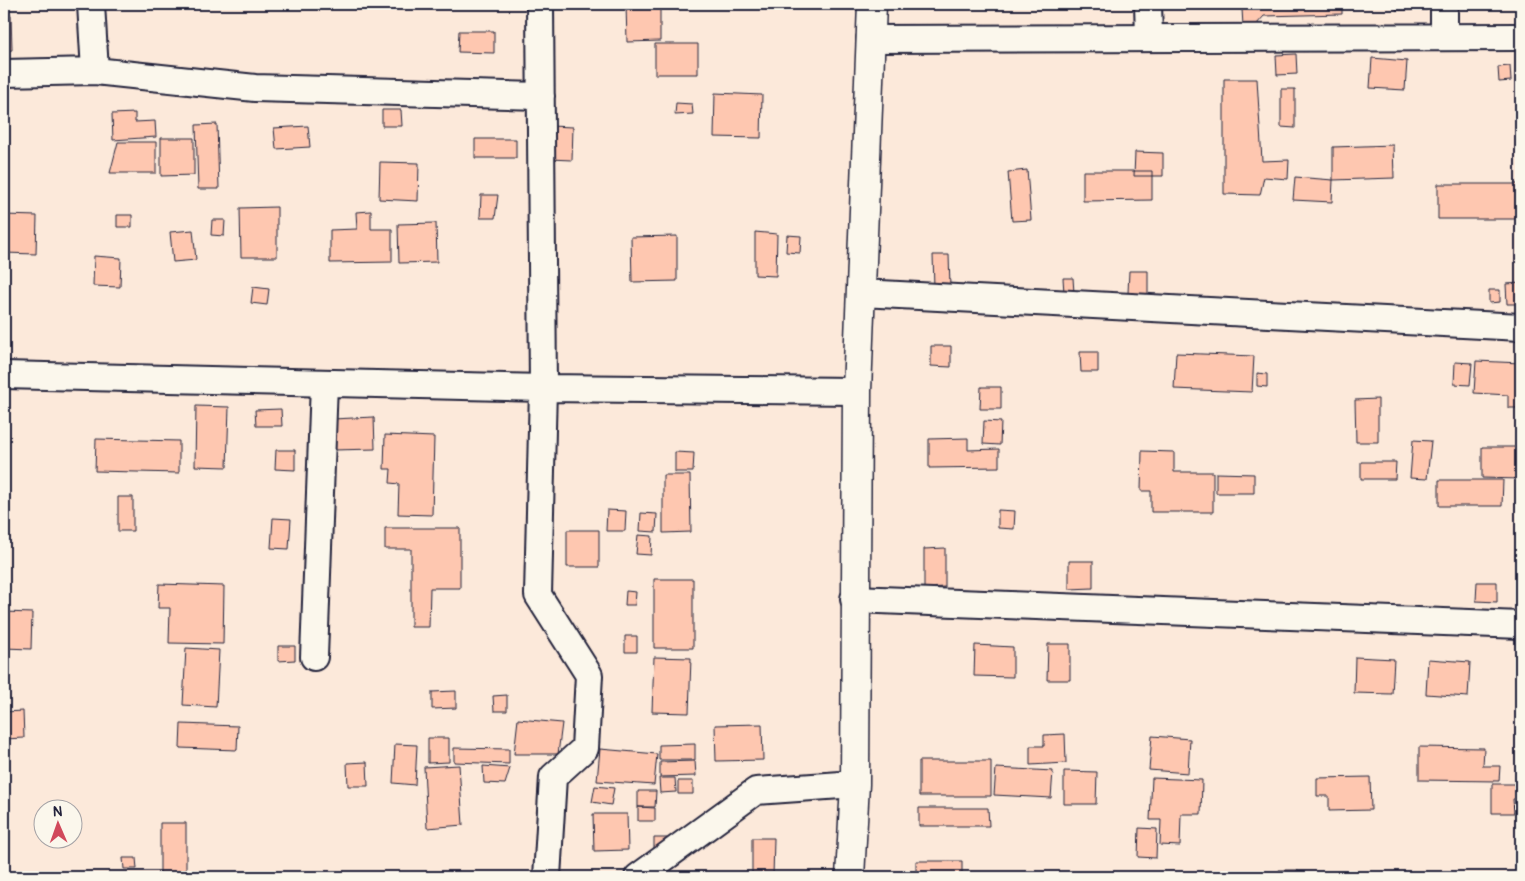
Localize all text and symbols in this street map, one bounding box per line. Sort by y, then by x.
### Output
north arrow [32,798,82,848]
text: N [53,803,63,820]

